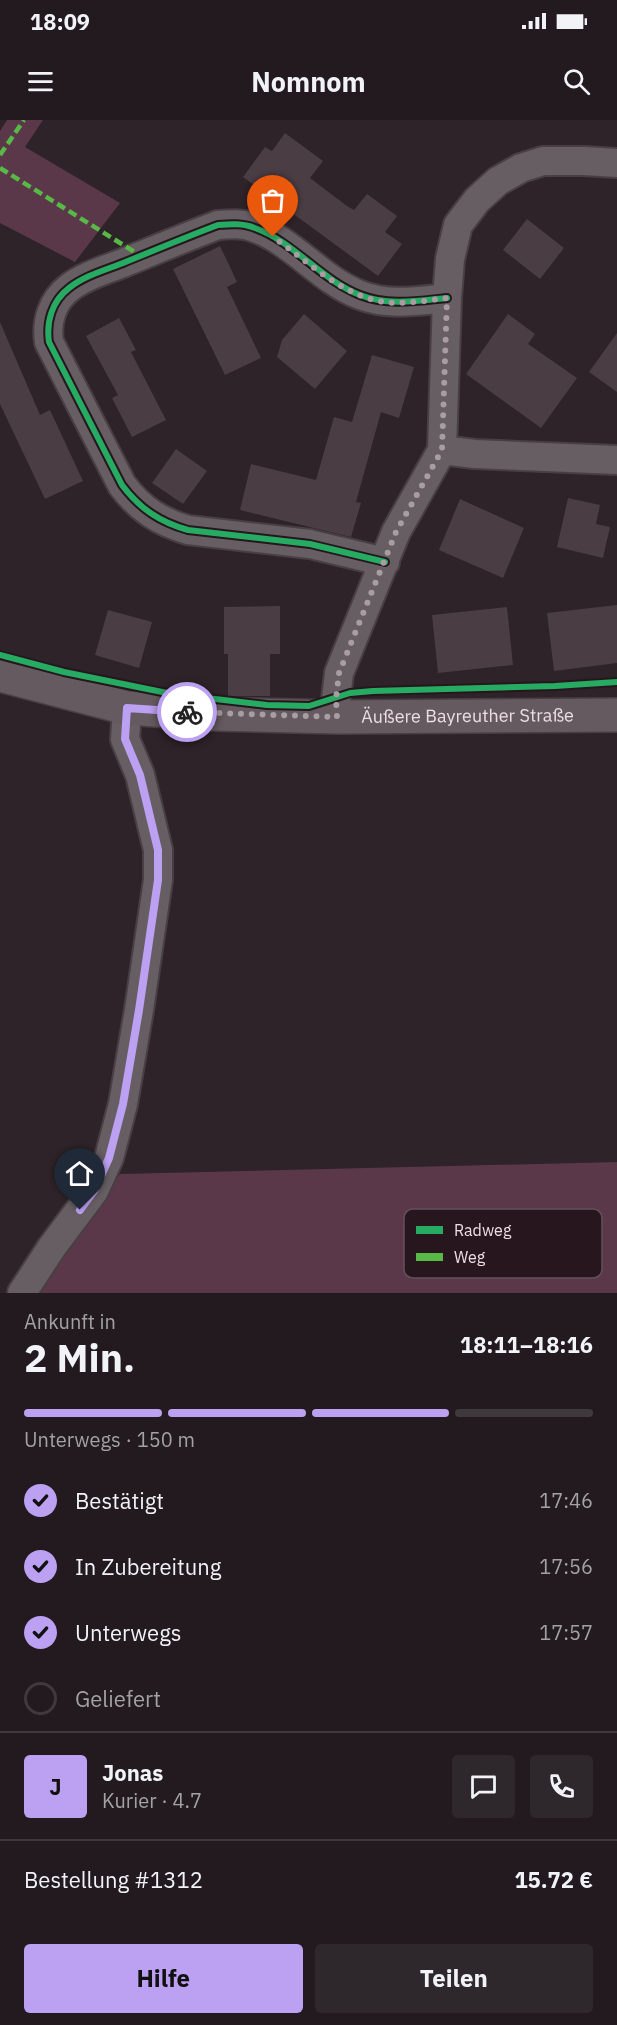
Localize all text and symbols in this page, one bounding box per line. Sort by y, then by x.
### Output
text: 18:09 [30,7,90,36]
text: Nomnom [251,64,366,99]
icon: menu [24,65,57,98]
icon: search [560,65,593,98]
pin [247,175,298,237]
icon: bag [256,184,289,217]
courier [157,682,217,742]
icon: bike [171,696,204,729]
street label: Äußere Bayreuther Straße [361,703,574,728]
pin [54,1148,105,1210]
icon: home [63,1157,96,1190]
legend [404,1209,602,1278]
text: Radweg [454,1220,512,1240]
text: Weg [454,1247,486,1267]
text: Ankunft in [24,1308,116,1335]
text: 18:11–18:16 [460,1330,593,1359]
text: 2 Min. [24,1332,135,1383]
text: Unterwegs · 150 m [24,1426,195,1453]
icon: check [24,1484,57,1517]
text: Bestätigt [75,1486,164,1515]
text: 17:46 [539,1487,593,1514]
icon: check [24,1550,57,1583]
text: In Zubereitung [75,1552,221,1581]
text: 17:56 [539,1553,593,1580]
icon: check [24,1616,57,1649]
text: Unterwegs [75,1618,182,1647]
text: 17:57 [539,1619,593,1646]
text: Geliefert [75,1684,161,1713]
button: chat [452,1755,515,1818]
button: phone [530,1755,593,1818]
text: Jonas [102,1758,163,1787]
text: J [49,1772,62,1801]
text: Kurier · 4.7 [102,1787,202,1814]
text: Bestellung #1312 [24,1865,203,1894]
text: 15.72 € [514,1865,593,1894]
button: Hilfe [24,1944,303,2013]
button: Teilen [315,1944,593,2013]

